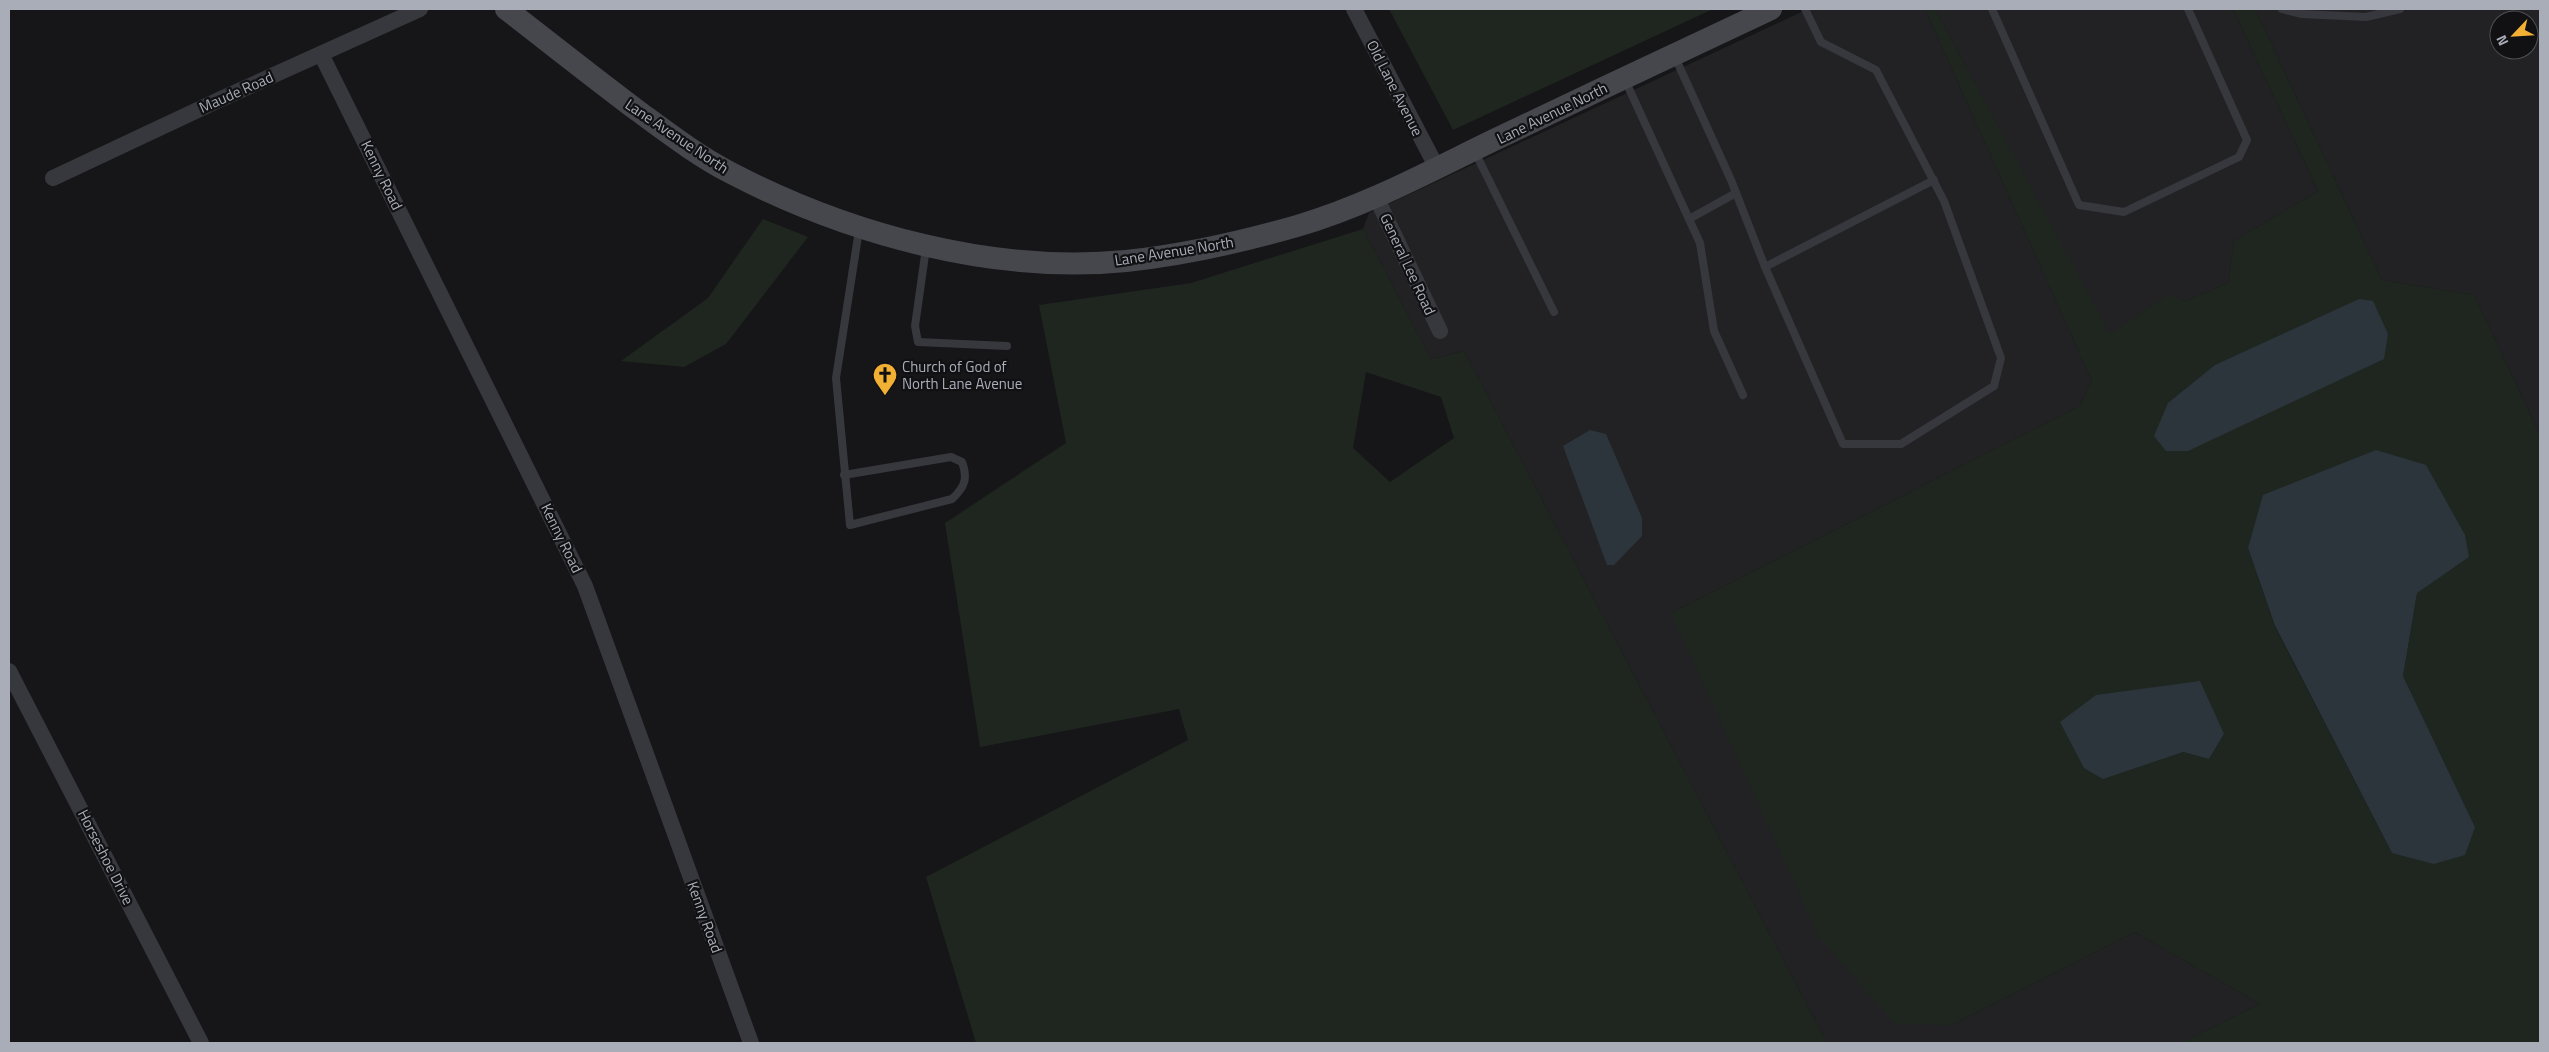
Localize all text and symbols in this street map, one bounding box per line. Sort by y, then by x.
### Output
north arrow [2489,10,2539,60]
text: N [2490,32,2513,50]
street label: Old Lane Avenue [1361,36,1429,140]
street label: Maude Road [195,65,277,119]
street label: Lane Avenue North [1493,76,1611,150]
street label: Lane Avenue North [621,93,733,179]
street label: Kenny Road [355,136,409,214]
street label: General Lee Road [1374,209,1442,319]
street label: Lane Avenue North [1113,230,1235,272]
place label: Church of God of North Lane Avenue [902,355,1022,395]
church icon: Church of God of North Lane Avenue [872,362,898,396]
street label: Kenny Road [535,499,589,577]
street label: Horseshoe Drive [72,805,140,909]
street label: Kenny Road [681,878,729,956]

